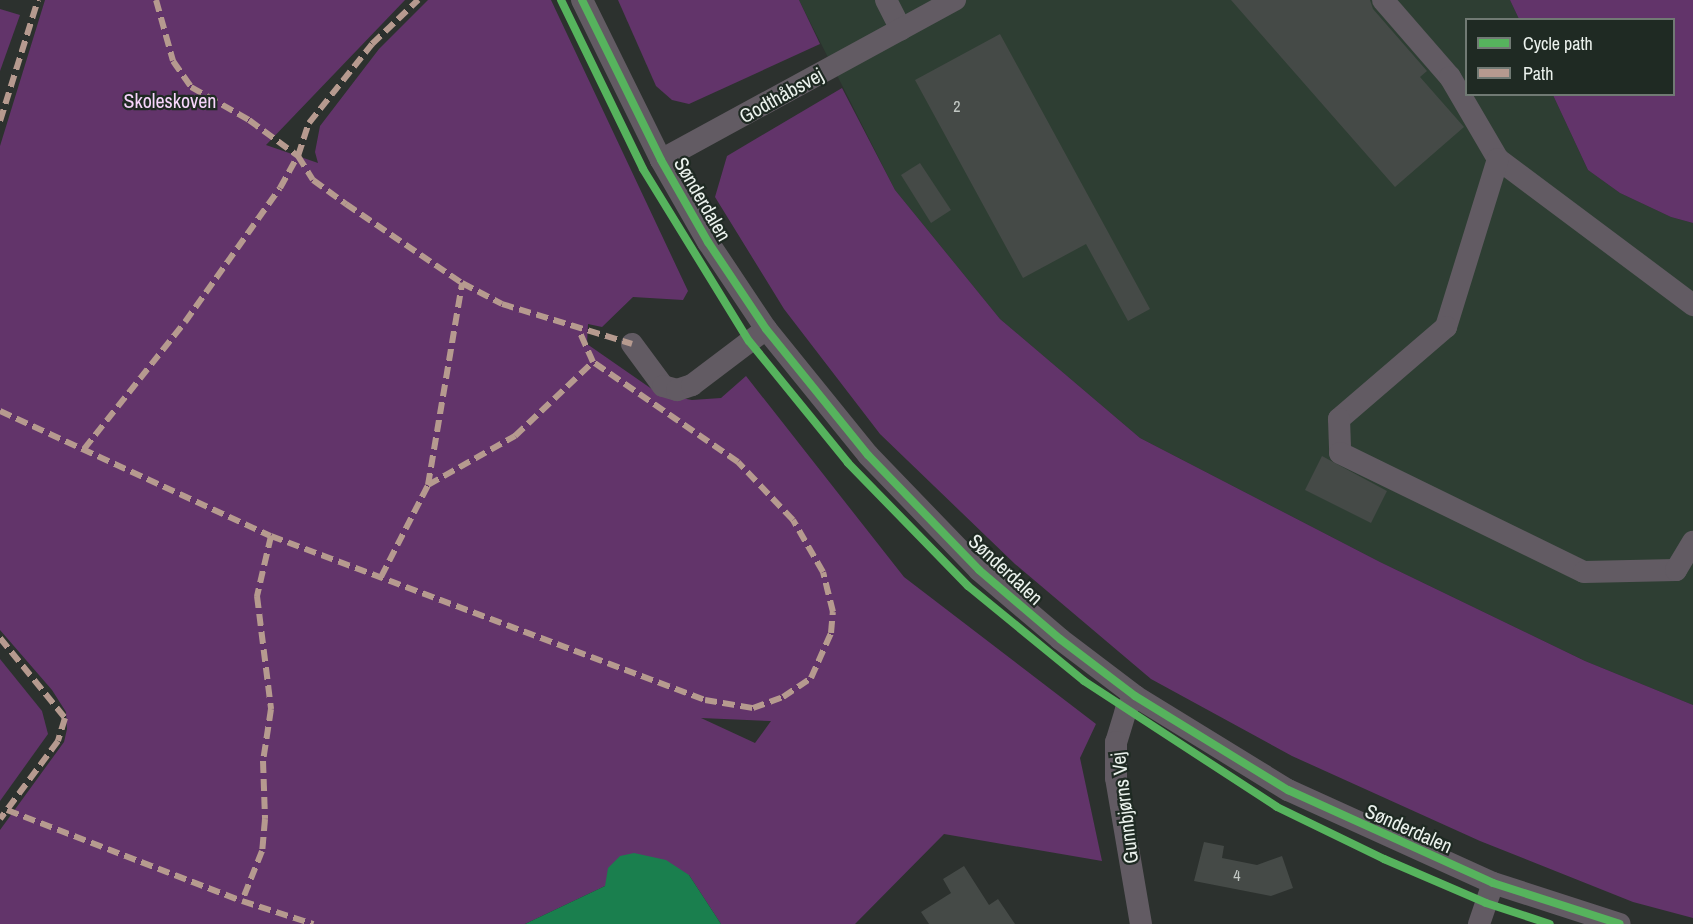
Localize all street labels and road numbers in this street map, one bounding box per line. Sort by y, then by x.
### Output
street label: Godthåbsvej [735,62,827,128]
street label: Sønderdalen [669,153,737,245]
street label: Sønderdalen [964,529,1048,609]
street label: Gunnbjørns Vej [1105,751,1143,865]
street label: Sønderdalen [1362,798,1456,858]

